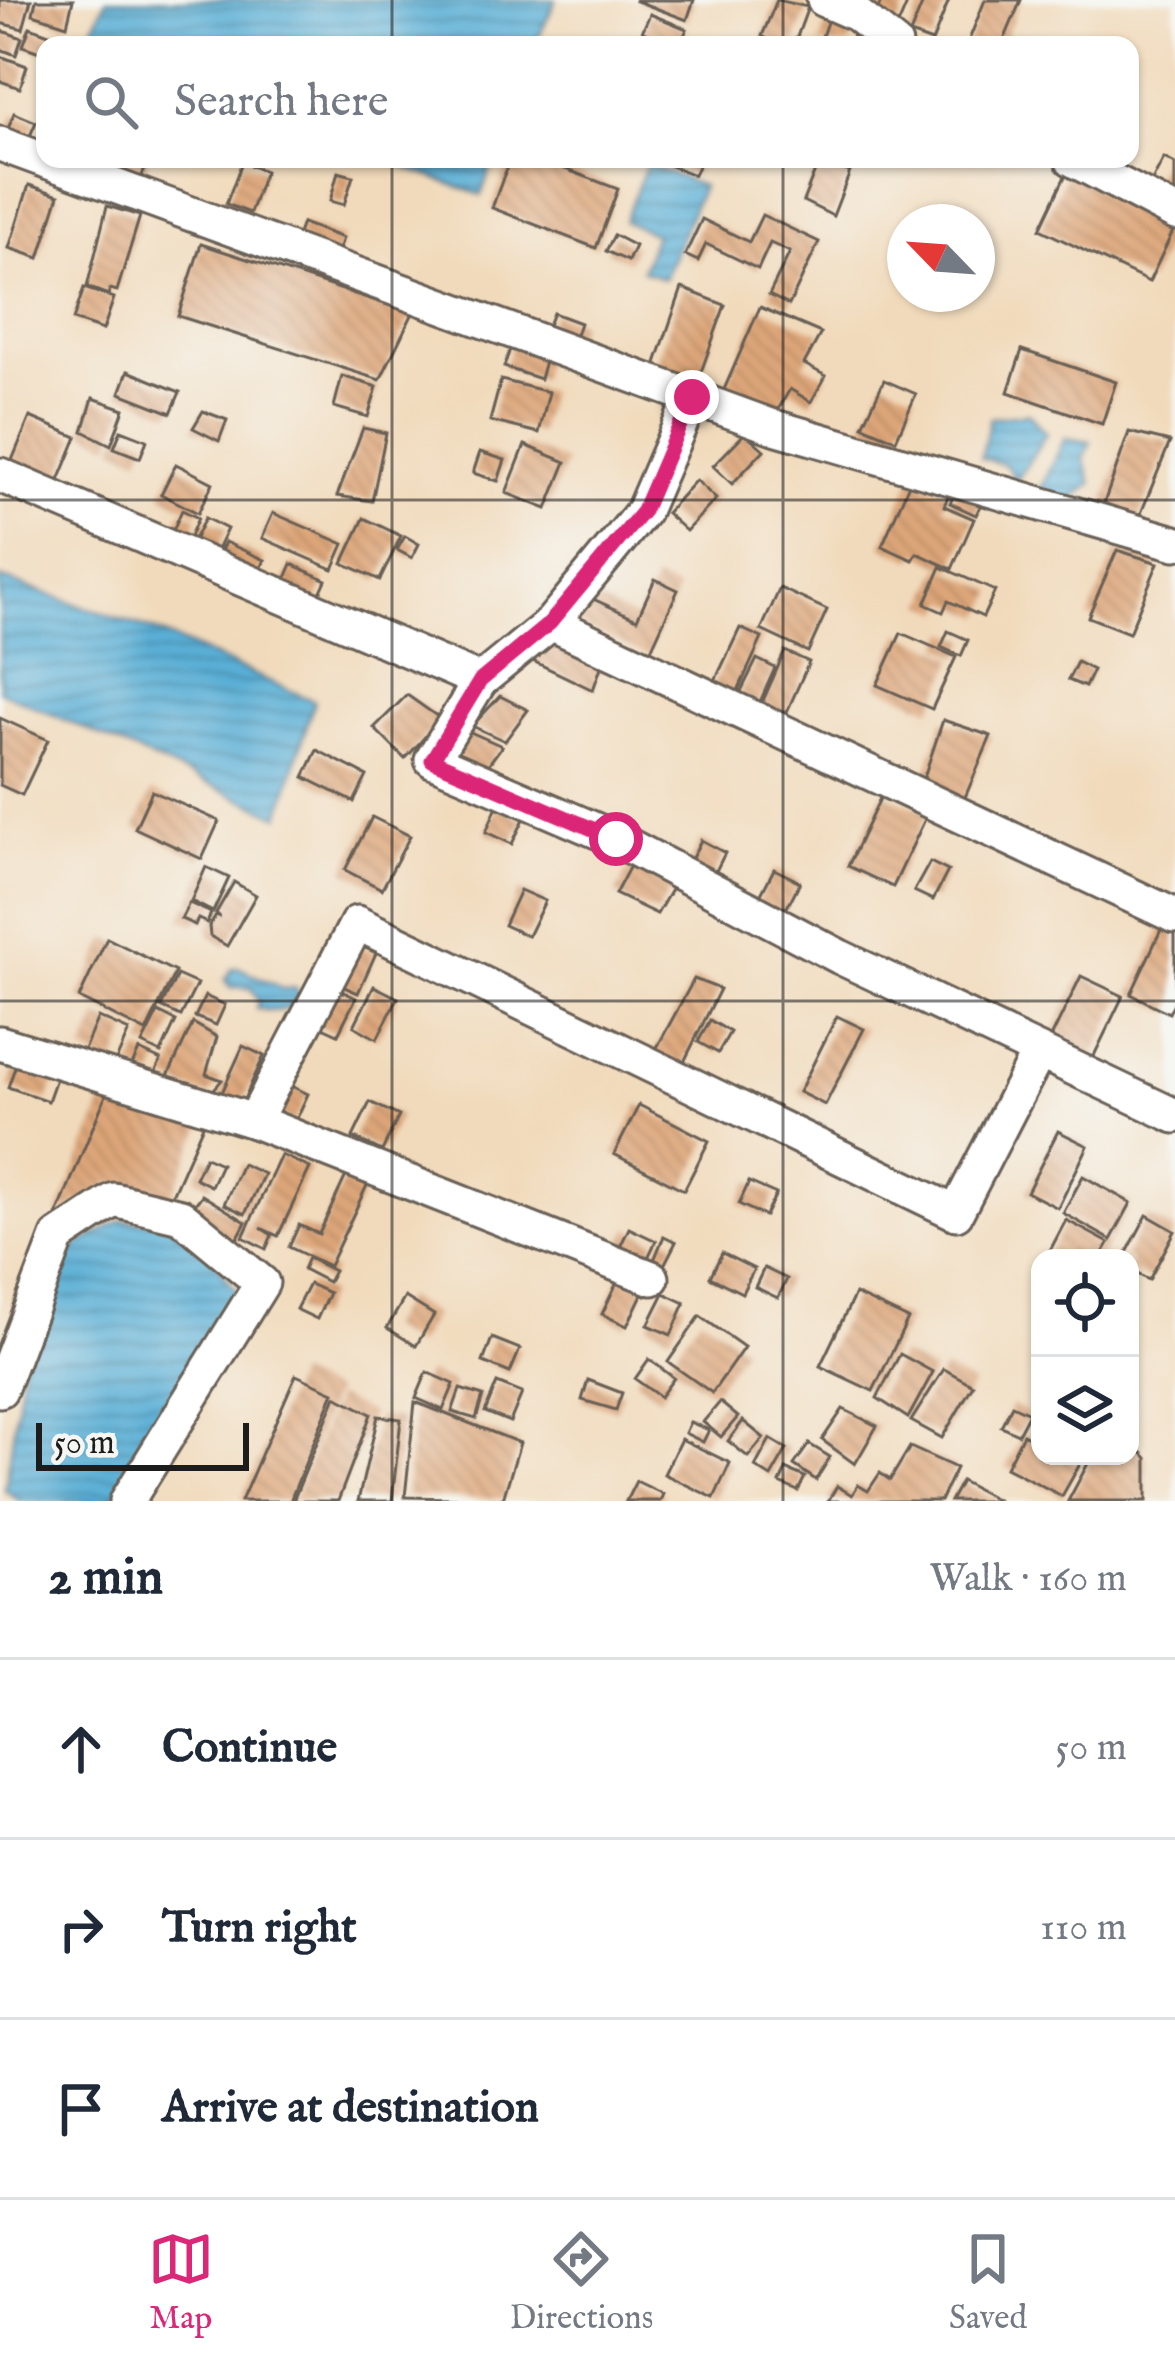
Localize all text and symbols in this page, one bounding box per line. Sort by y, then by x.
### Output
search box [36,36,1139,168]
icon: search [78,69,144,135]
text: Search here [174,74,388,131]
north arrow [887,204,995,312]
route end [665,370,719,424]
route start [589,812,643,866]
map controls [1031,1249,1139,1465]
button: locate [1031,1249,1139,1357]
button: layers [1031,1357,1139,1465]
scale bar [36,1417,249,1470]
text: 50 m [54,1423,115,1465]
text: 2 min [48,1547,163,1612]
text: Walk · 160 m [929,1555,1127,1604]
icon: ahead [48,1716,114,1782]
text: Continue [162,1720,337,1777]
text: 50 m [1055,1724,1127,1773]
icon: right [48,1896,114,1962]
text: Turn right [162,1900,357,1957]
text: 110 m [1040,1904,1127,1953]
icon: arrive [48,2076,114,2142]
text: Arrive at destination [162,2080,539,2137]
tab: Map [148,2226,214,2340]
tab: Directions [510,2226,653,2340]
tab: Saved [949,2226,1027,2340]

